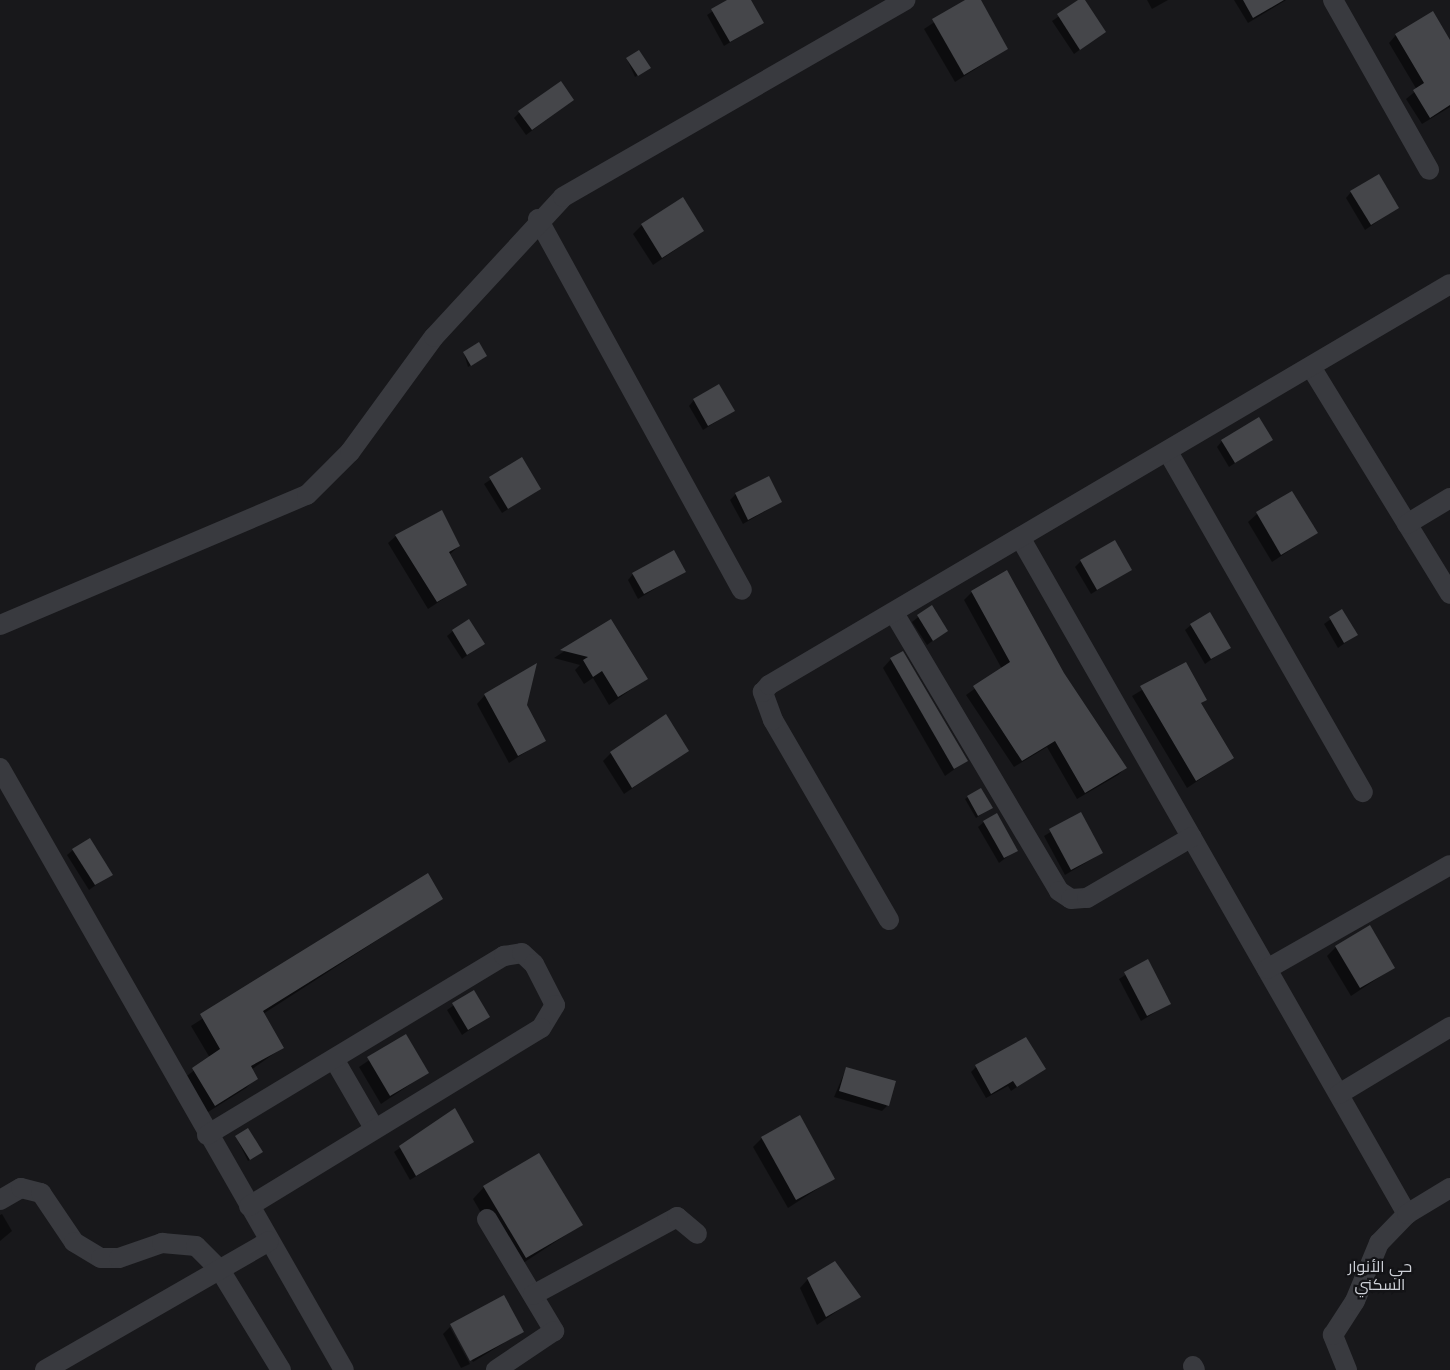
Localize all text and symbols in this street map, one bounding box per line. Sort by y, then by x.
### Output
district label: حي الأنوار السكني [1348,1257,1412,1295]

